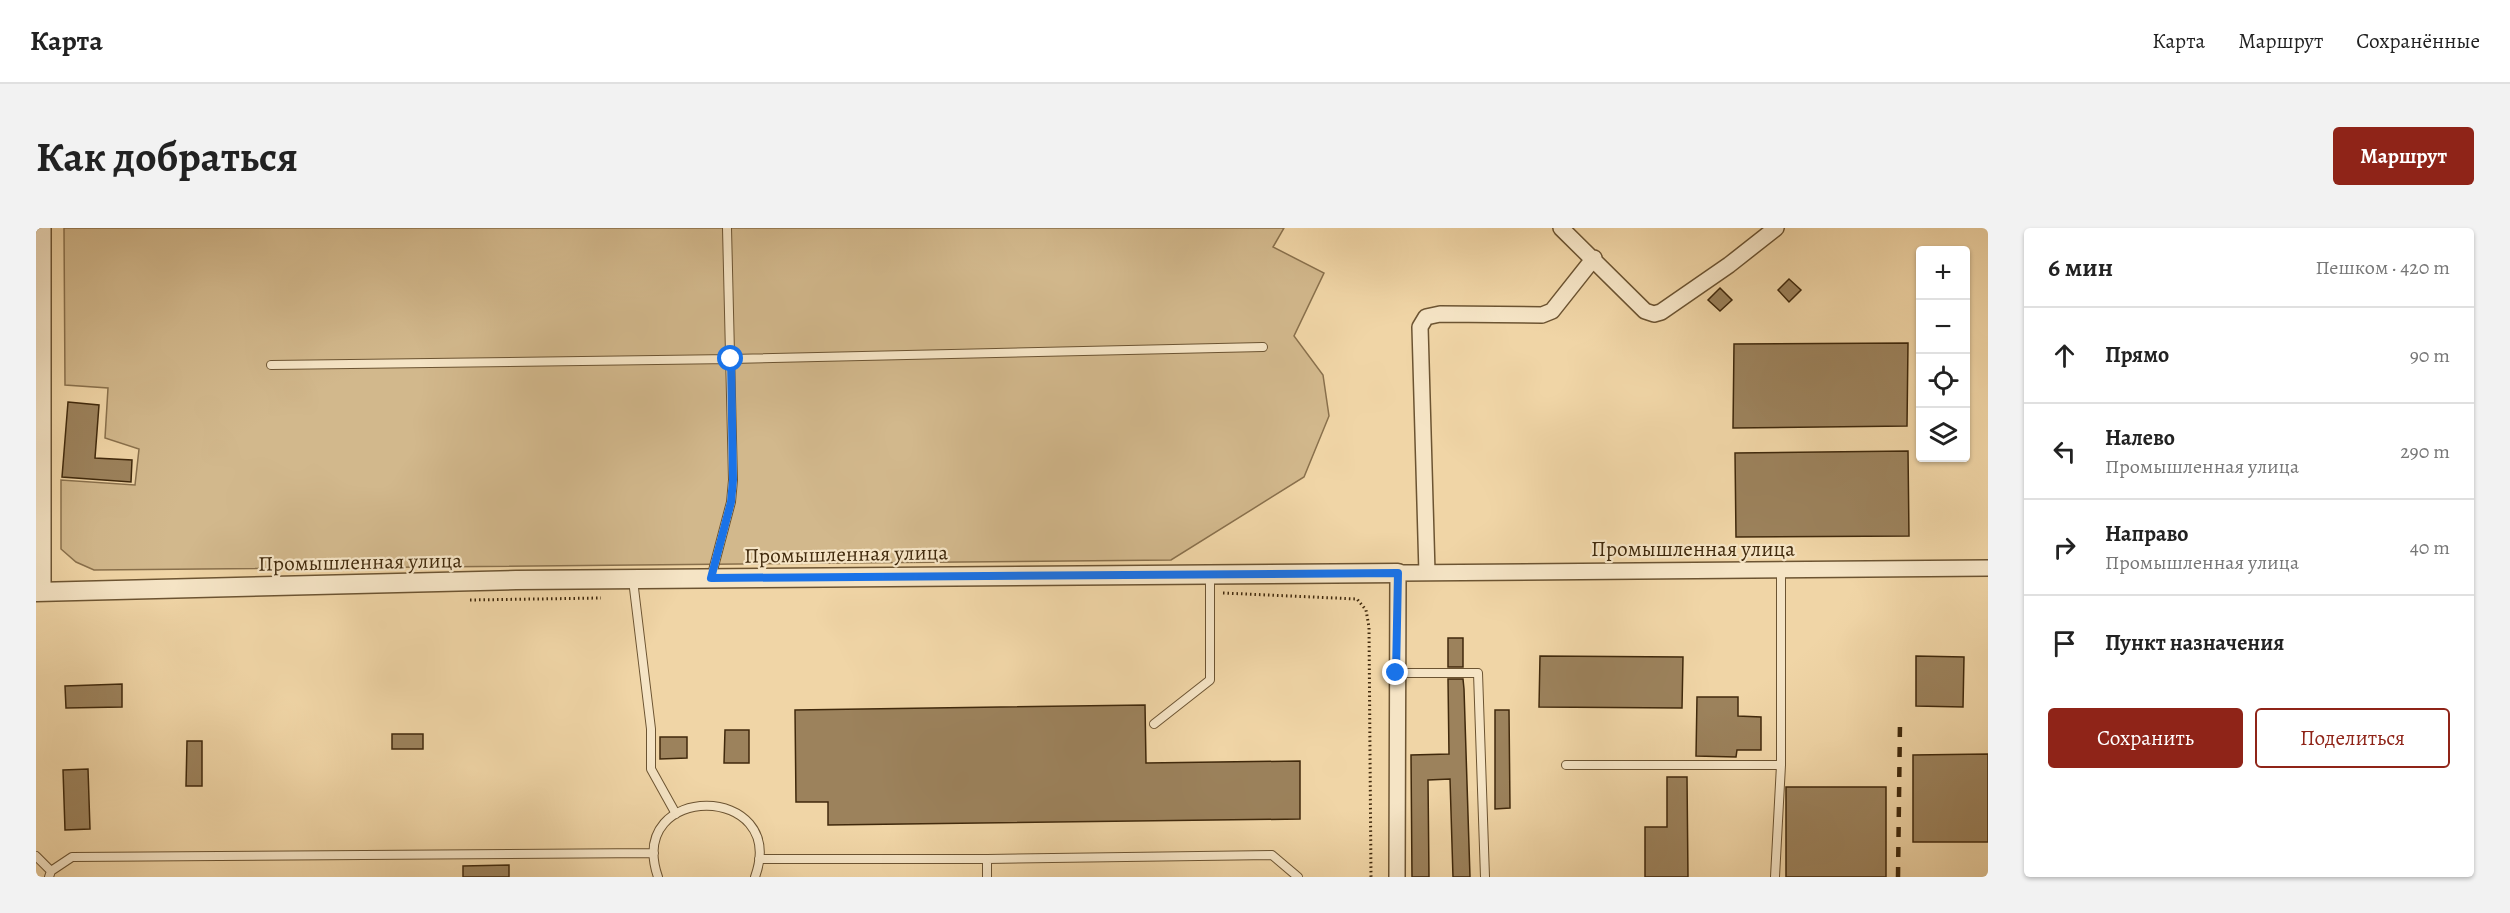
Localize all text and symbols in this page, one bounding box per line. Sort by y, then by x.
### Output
text: Карта [30,22,103,60]
text: Карта [2152,27,2205,55]
text: Маршрут [2238,27,2323,55]
text: Сохранённые [2356,27,2480,55]
button: Маршрут [2333,127,2474,185]
text: Как добраться [36,128,298,185]
map controls [1916,246,1970,462]
button: + [1916,246,1970,300]
text: 6 мин [2048,250,2113,285]
text: Пешком · 420 m [2316,254,2450,281]
button: − [1916,300,1970,354]
icon: ahead [2048,339,2081,372]
text: Прямо [2105,340,2169,370]
text: 90 m [2410,342,2450,369]
route start [717,345,743,371]
button: locate [1916,354,1970,408]
button: layers [1916,408,1970,462]
text: Налево [2105,423,2175,453]
icon: left [2048,435,2081,468]
text: 290 m [2400,438,2450,465]
text: Промышленная улица [2105,453,2299,480]
text: Направо [2105,519,2188,549]
icon: right [2048,531,2081,564]
text: 40 m [2410,534,2450,561]
street label: Промышленная улица [1591,535,1795,563]
street label: Промышленная улица [744,538,948,570]
street label: Промышленная улица [258,546,462,578]
text: Промышленная улица [2105,549,2299,576]
icon: arrive [2048,627,2081,660]
text: Пункт назначения [2105,628,2284,658]
route end [1382,659,1408,685]
button: Сохранить [2048,708,2243,768]
button: Поделиться [2255,708,2450,768]

